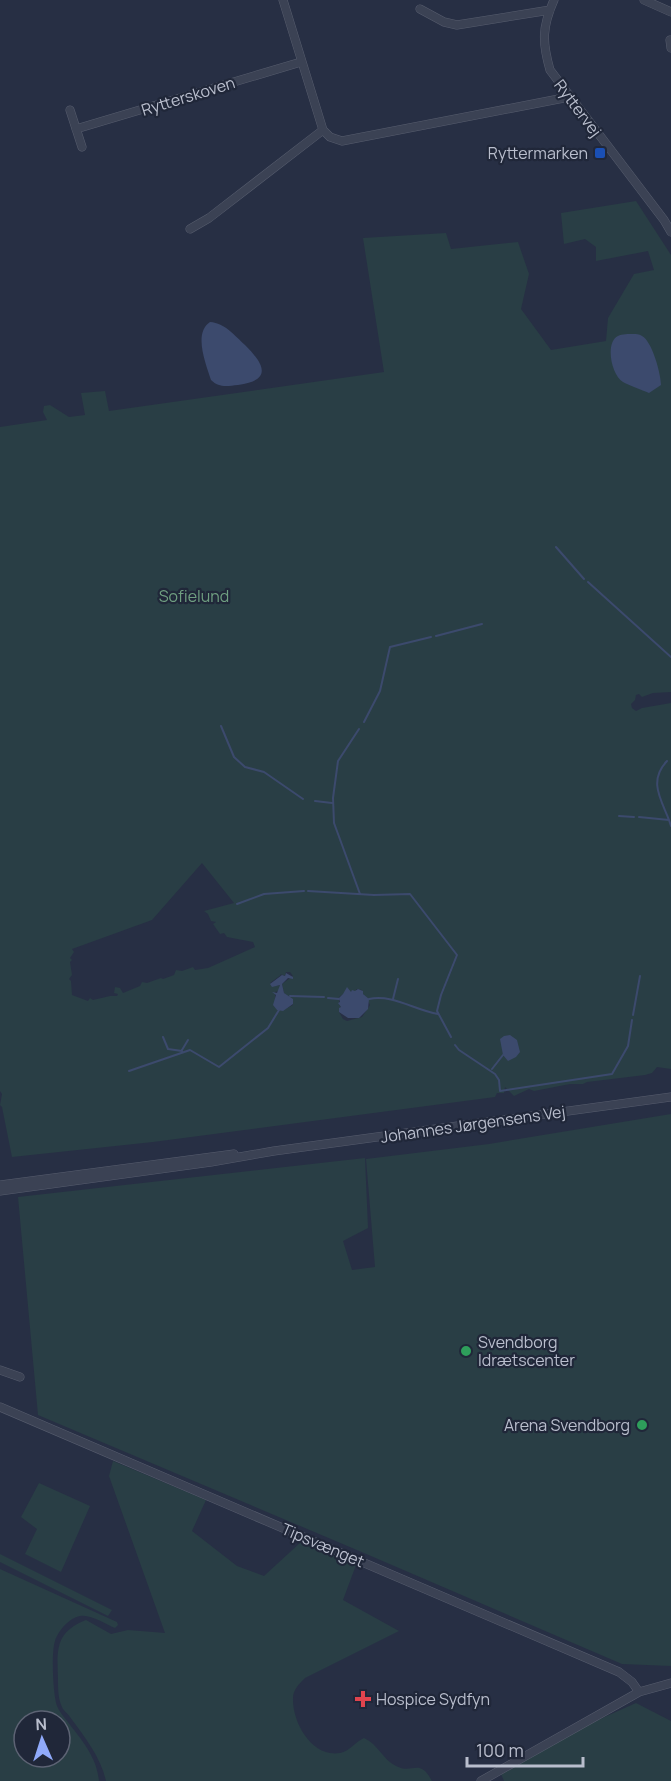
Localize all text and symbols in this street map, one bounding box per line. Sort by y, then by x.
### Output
street label: Rytterskoven [138,71,238,121]
street label: Ryttervej [549,75,607,141]
place label: Ryttermarken [488,142,588,164]
marker: Ryttermarken [593,146,607,160]
park label: Sofielund [159,585,229,607]
street label: Johannes Jørgensens Vej [379,1100,567,1148]
place label: Svendborg Idrætscenter [478,1331,575,1371]
marker: Svendborg Idrætscenter [459,1344,473,1358]
place label: Arena Svendborg [504,1414,630,1436]
marker: Arena Svendborg [635,1418,649,1432]
street label: Tipsvænget [278,1518,368,1572]
place label: Hospice Sydfyn [376,1688,490,1710]
marker: Hospice Sydfyn [354,1690,372,1708]
north arrow [12,1709,72,1769]
text: N [35,1713,48,1735]
scale bar [467,1730,582,1768]
text: 100 m [476,1738,524,1762]

